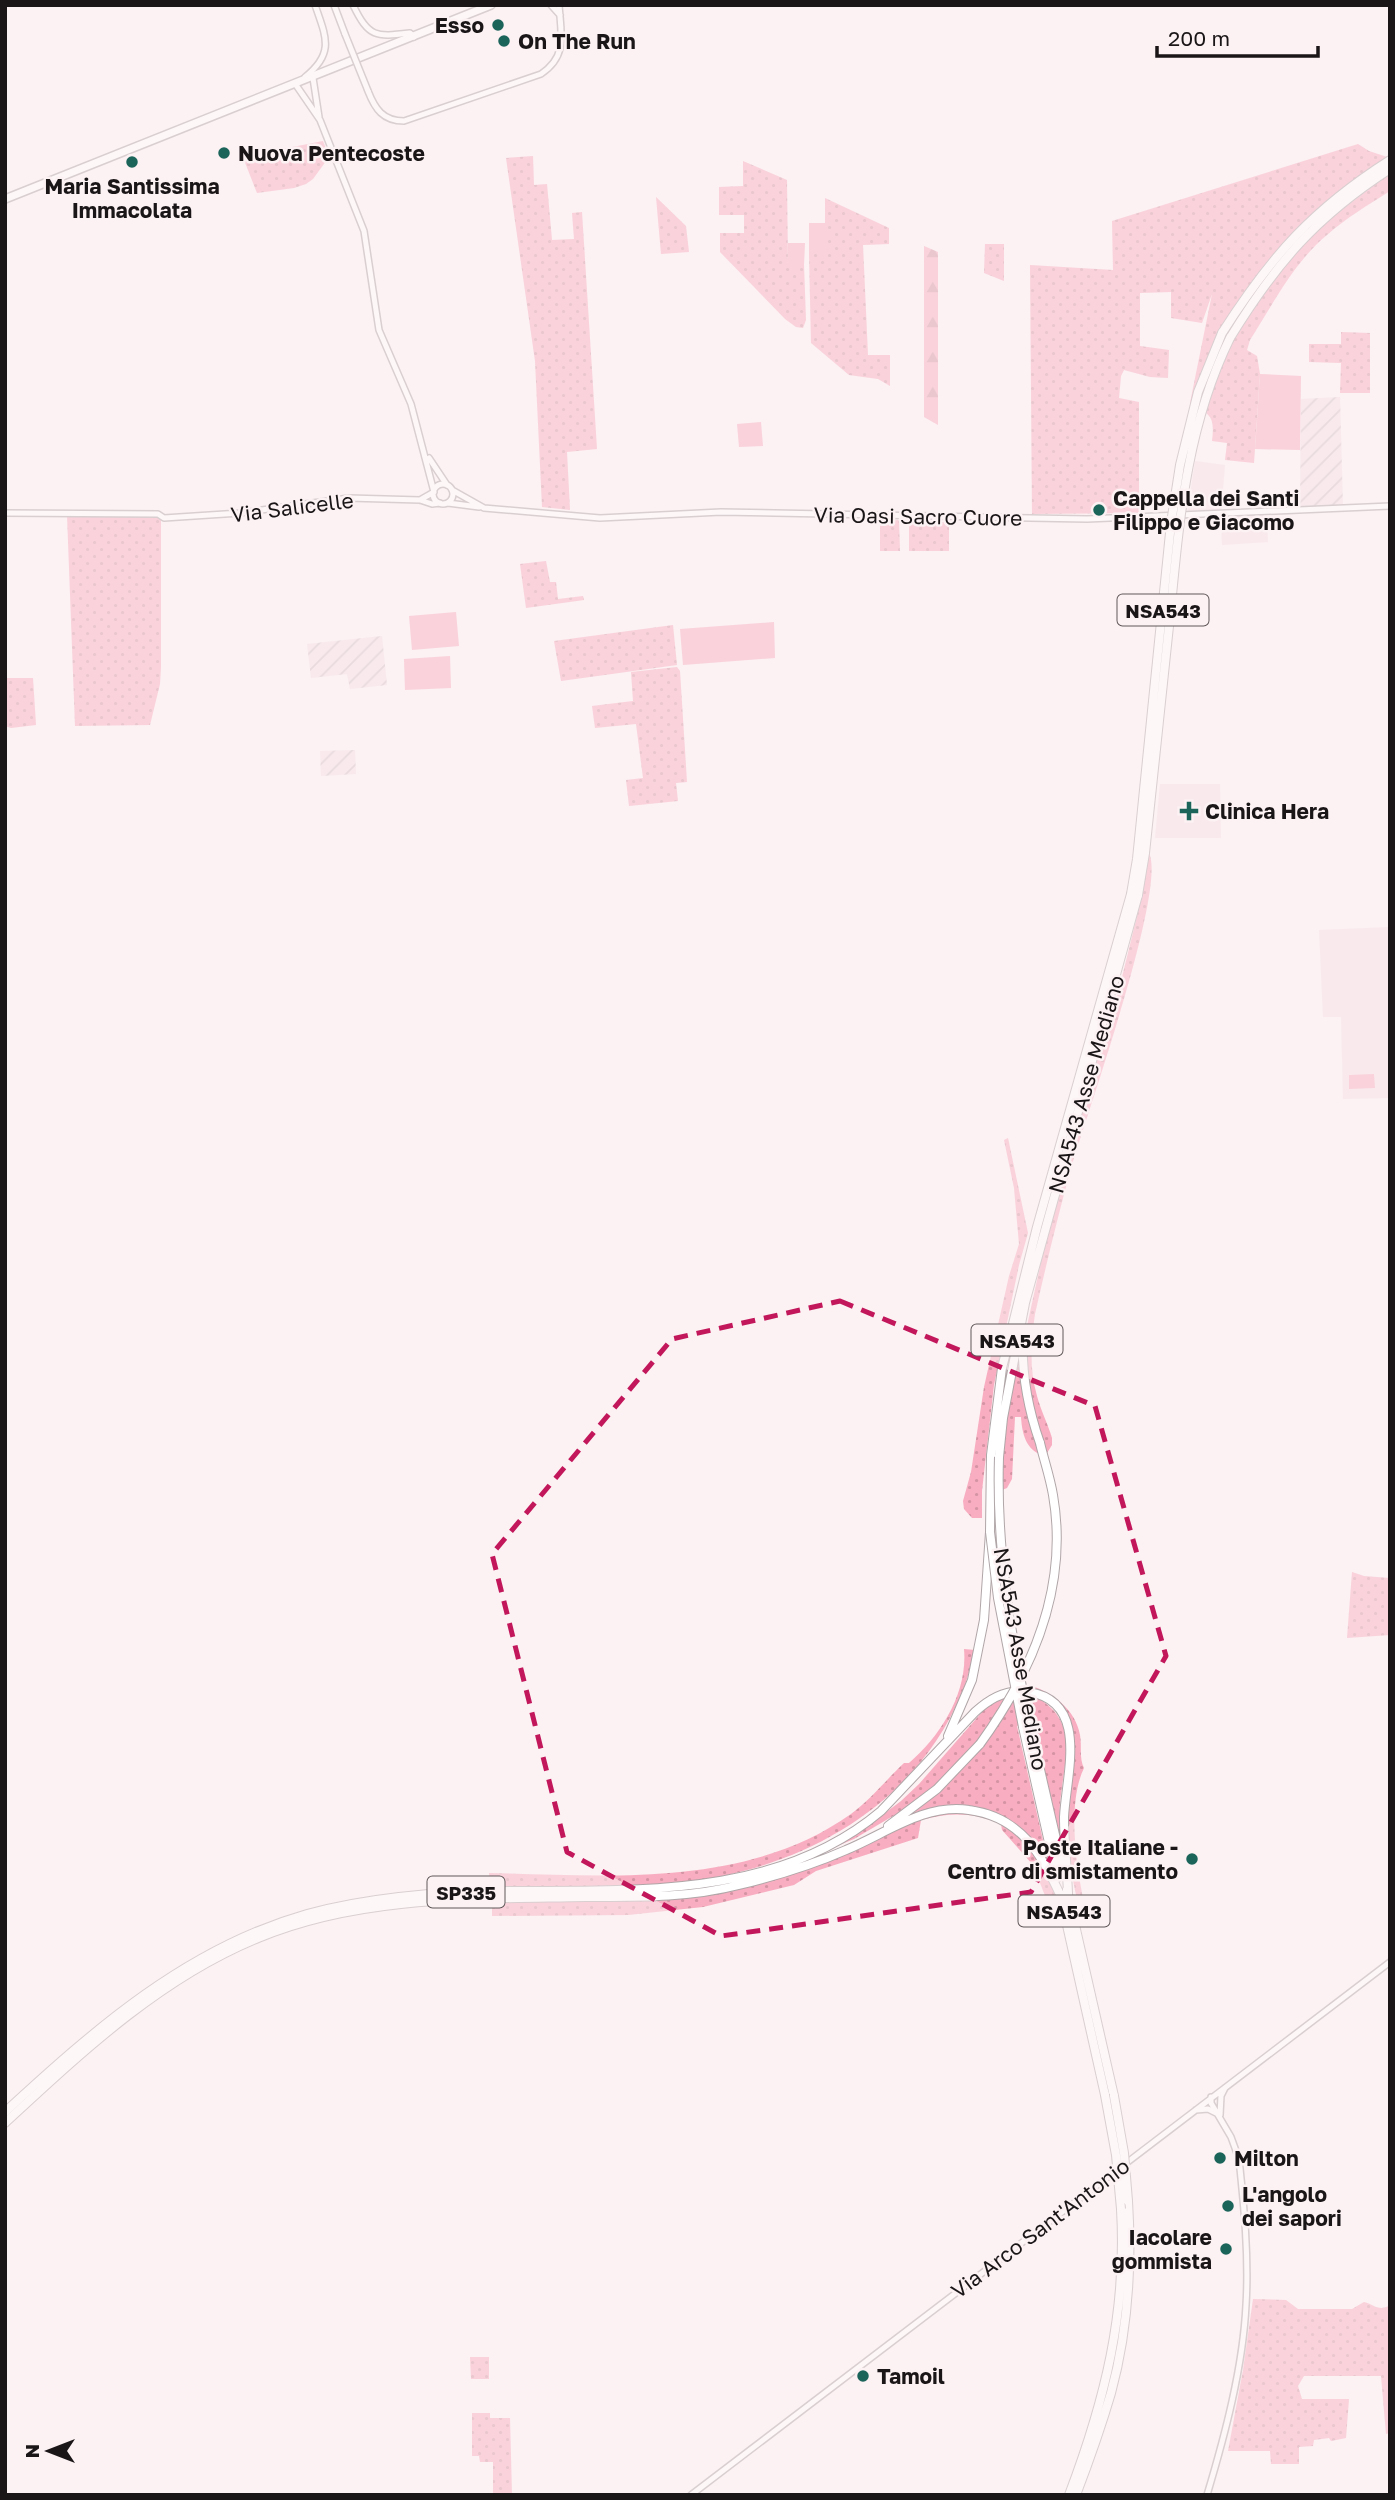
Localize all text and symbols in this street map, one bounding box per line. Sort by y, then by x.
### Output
place label: Esso [435,12,484,38]
scale bar [1157,14,1318,58]
marker: Esso [490,17,506,33]
text: 200 m [1168,25,1230,51]
place label: On The Run [518,28,636,54]
marker: On The Run [496,33,512,49]
place label: Nuova Pentecoste [238,140,425,166]
marker: Nuova Pentecoste [216,145,232,161]
marker: Maria Santissima Immacolata [124,154,140,170]
place label: Maria Santissima Immacolata [44,173,220,223]
place label: Cappella dei Santi Filippo e Giacomo [1113,485,1299,535]
street label: Via Salicelle [229,487,355,527]
street label: Via Oasi Sacro Cuore [814,501,1022,531]
marker: Cappella dei Santi Filippo e Giacomo [1091,502,1107,518]
road number: NSA543 [1118,594,1208,625]
place label: Clinica Hera [1205,798,1329,824]
marker: Clinica Hera [1179,801,1199,821]
street label: NSA543 Asse Mediano [1042,972,1130,1196]
road number: NSA543 [972,1324,1062,1356]
street label: NSA543 Asse Mediano [989,1546,1053,1772]
place label: Poste Italiane - Centro di smistamento [947,1834,1178,1884]
marker: Poste Italiane - Centro di smistamento [1184,1851,1200,1867]
road number: SP335 [428,1876,504,1908]
road number: NSA543 [1018,1896,1110,1926]
place label: Milton [1234,2145,1299,2171]
marker: Milton [1212,2150,1228,2166]
street label: Via Arco Sant'Antonio [946,2152,1134,2304]
place label: L'angolo dei sapori [1242,2181,1342,2231]
marker: L'angolo dei sapori [1220,2198,1236,2214]
place label: Iacolare gommista [1112,2224,1212,2274]
marker: Iacolare gommista [1218,2241,1234,2257]
place label: Tamoil [877,2363,945,2389]
marker: Tamoil [855,2368,871,2384]
north arrow [14,2416,84,2486]
text: N [20,2444,43,2458]

